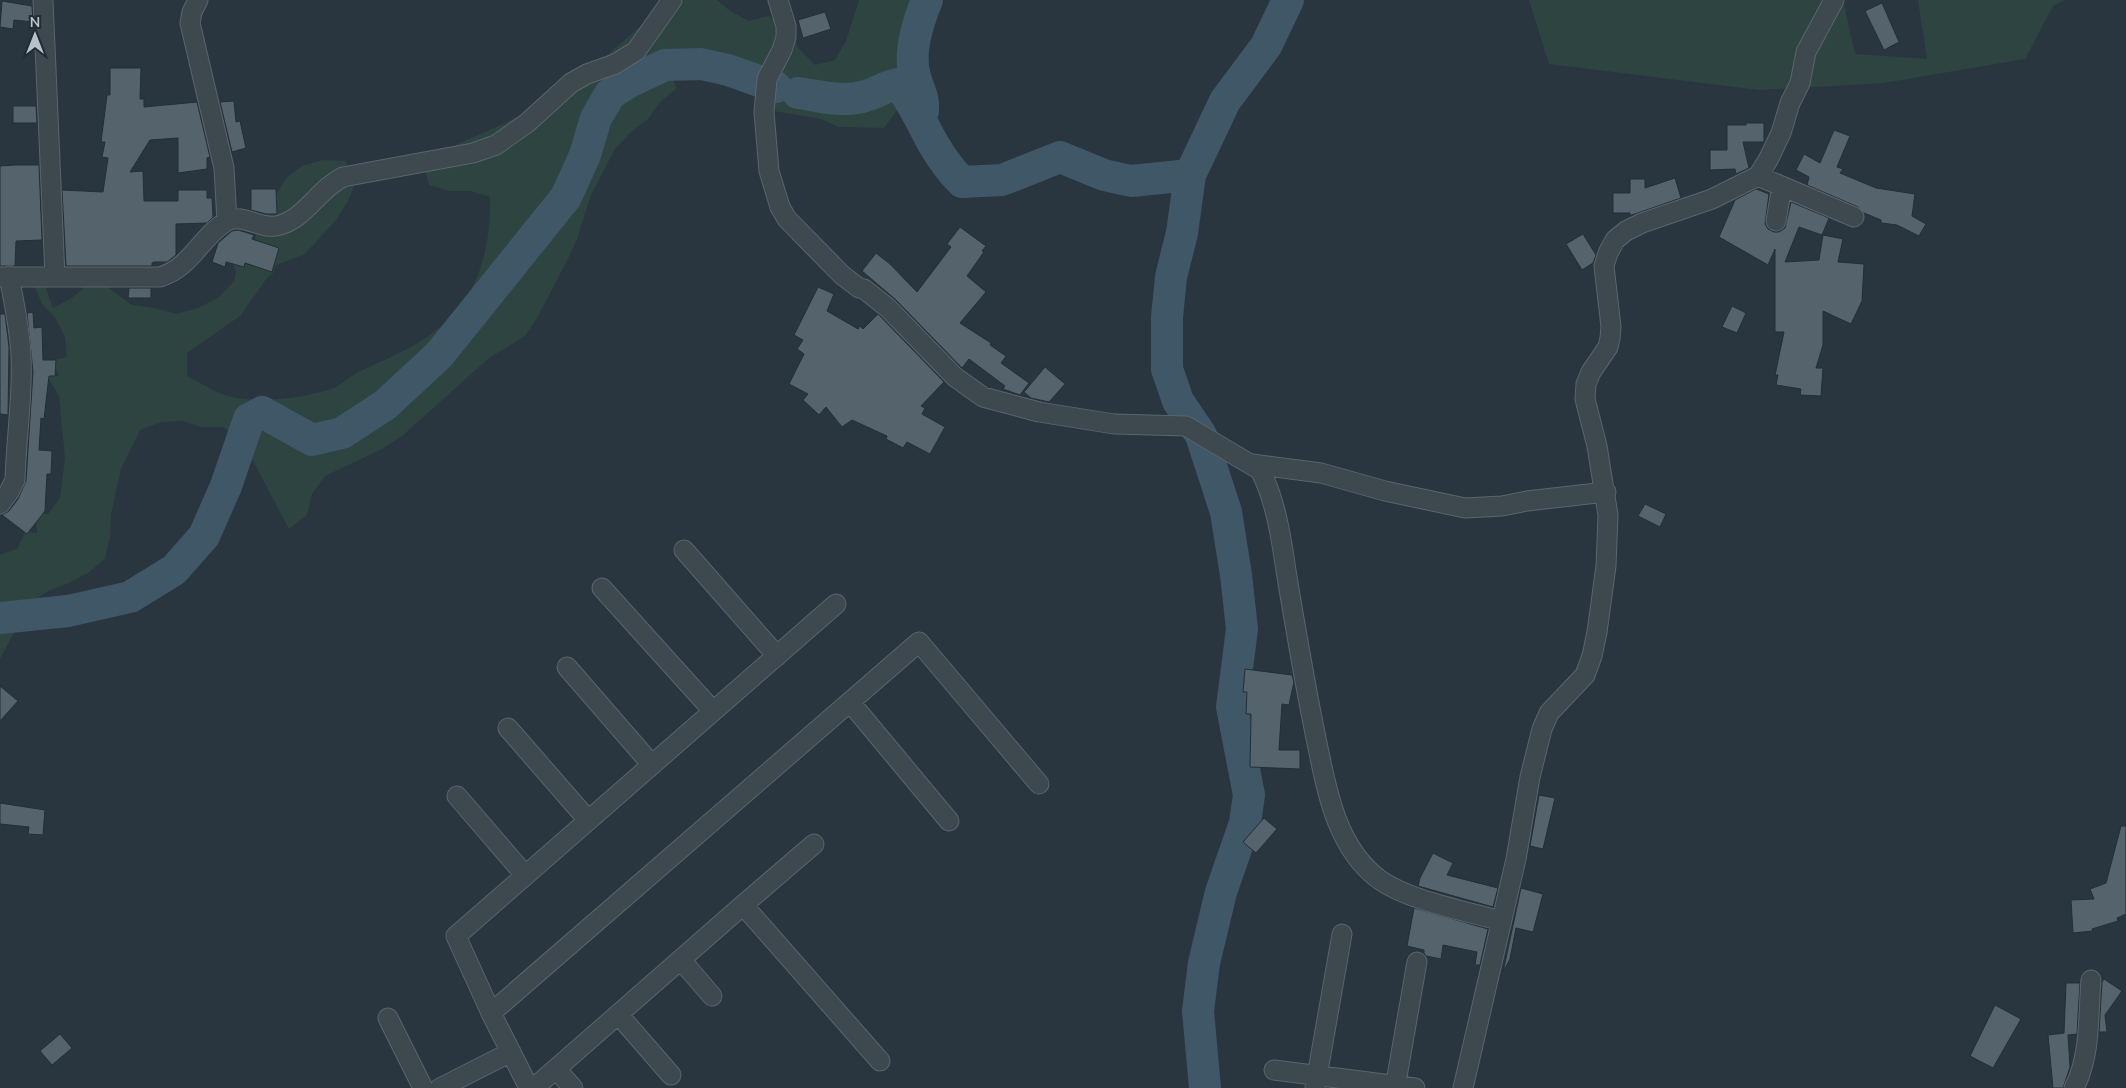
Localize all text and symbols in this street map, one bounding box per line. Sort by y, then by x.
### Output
north arrow [10,10,60,60]
text: N [30,13,40,32]

